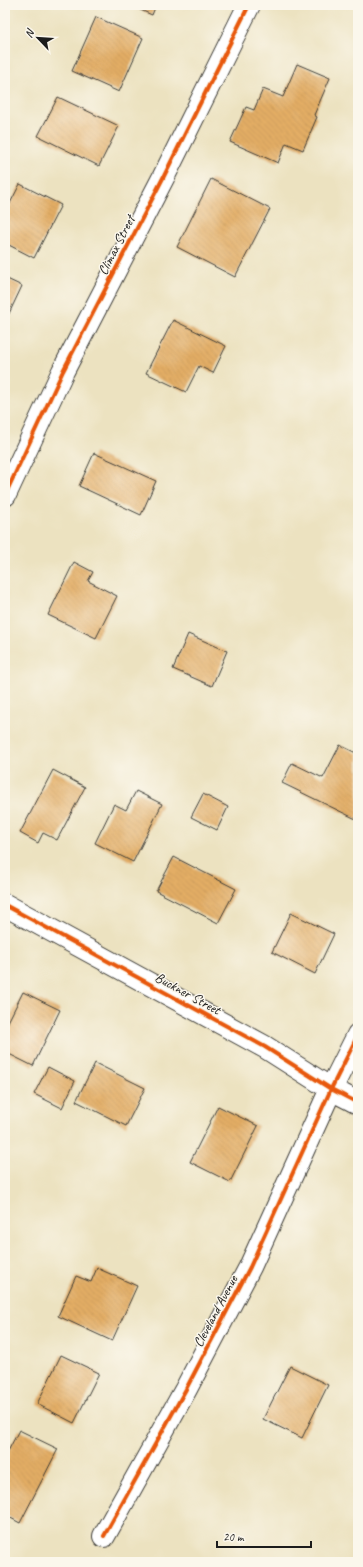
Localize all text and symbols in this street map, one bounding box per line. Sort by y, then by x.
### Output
north arrow [18,18,58,58]
text: N [21,26,38,40]
street label: Climax Street [94,211,140,278]
street label: Buckner Street [152,969,225,1019]
street label: Cleveland Avenue [190,1271,242,1350]
scale bar [217,1523,311,1549]
text: 20 m [223,1529,245,1545]

